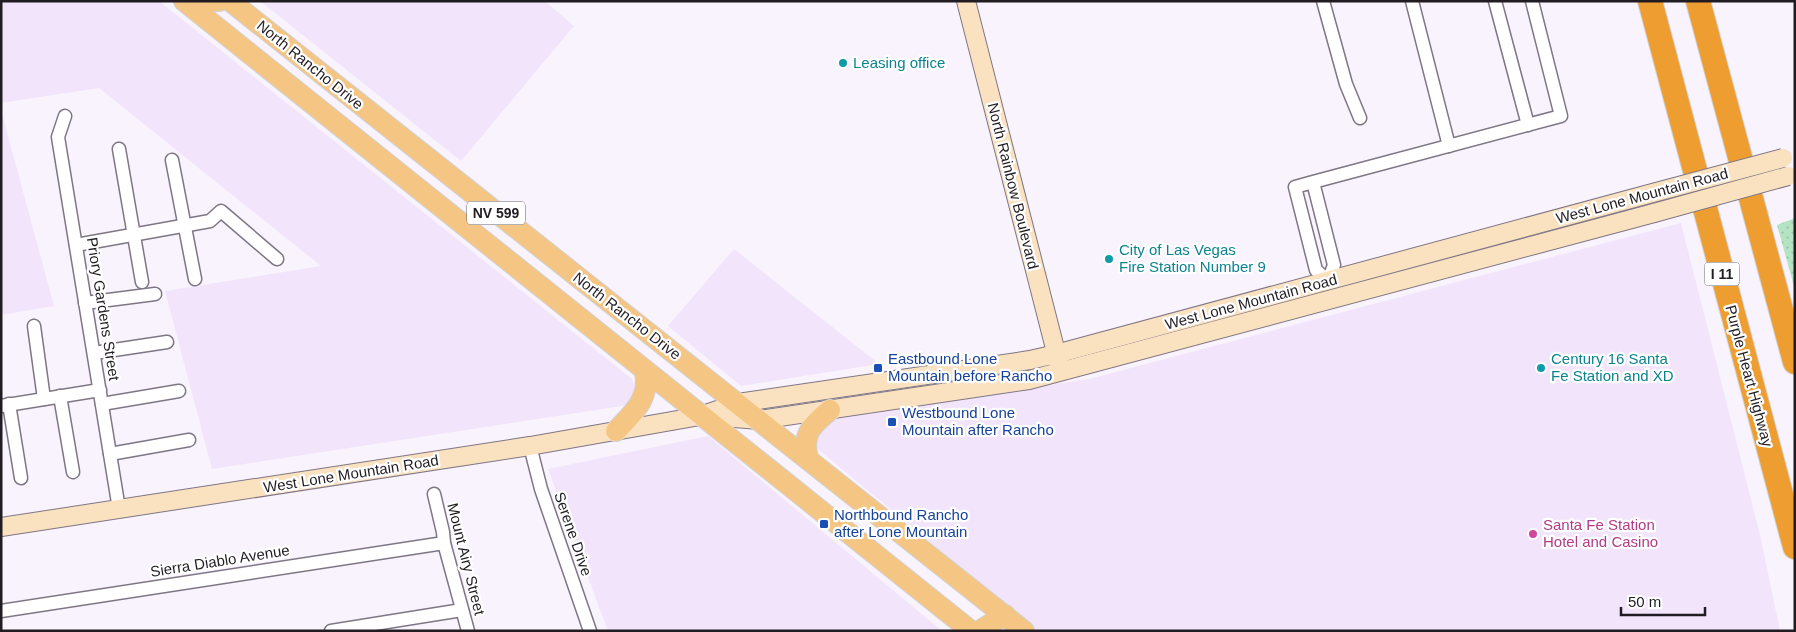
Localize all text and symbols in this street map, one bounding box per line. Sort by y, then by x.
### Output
street label: North Rancho Drive [254,17,367,113]
place label: Leasing office [853,54,945,71]
marker: Leasing office [837,57,849,69]
street label: North Rainbow Boulevard [985,101,1042,271]
street label: West Lone Mountain Road [1554,164,1730,227]
road number: NV 599 [467,202,525,224]
street label: Priory Gardens Street [84,236,123,383]
place label: City of Las Vegas Fire Station Number 9 [1119,241,1266,275]
marker: City of Las Vegas Fire Station Number 9 [1103,253,1115,265]
road number: I 11 [1704,262,1740,286]
street label: North Rancho Drive [570,268,684,363]
street label: West Lone Mountain Road [1163,270,1339,333]
street label: Purple Heart Highway [1722,303,1777,449]
place label: Eastbound Lone Mountain before Rancho [888,350,1052,384]
place label: Century 16 Santa Fe Station and XD [1551,350,1674,384]
marker: Eastbound Lone Mountain before Rancho [872,362,884,374]
marker: Century 16 Santa Fe Station and XD [1535,362,1547,374]
place label: Westbound Lone Mountain after Rancho [902,404,1054,438]
marker: Westbound Lone Mountain after Rancho [886,416,898,428]
street label: West Lone Mountain Road [262,451,440,496]
street label: Serene Drive [551,490,596,578]
street label: Mount Airy Street [444,501,489,618]
place label: Northbound Rancho after Lone Mountain [834,506,968,540]
place label: Santa Fe Station Hotel and Casino [1543,516,1658,550]
marker: Northbound Rancho after Lone Mountain [818,518,830,530]
marker: Santa Fe Station Hotel and Casino [1527,528,1539,540]
street label: Sierra Diablo Avenue [149,541,291,580]
scale bar [1621,584,1705,616]
text: 50 m [1628,593,1661,610]

